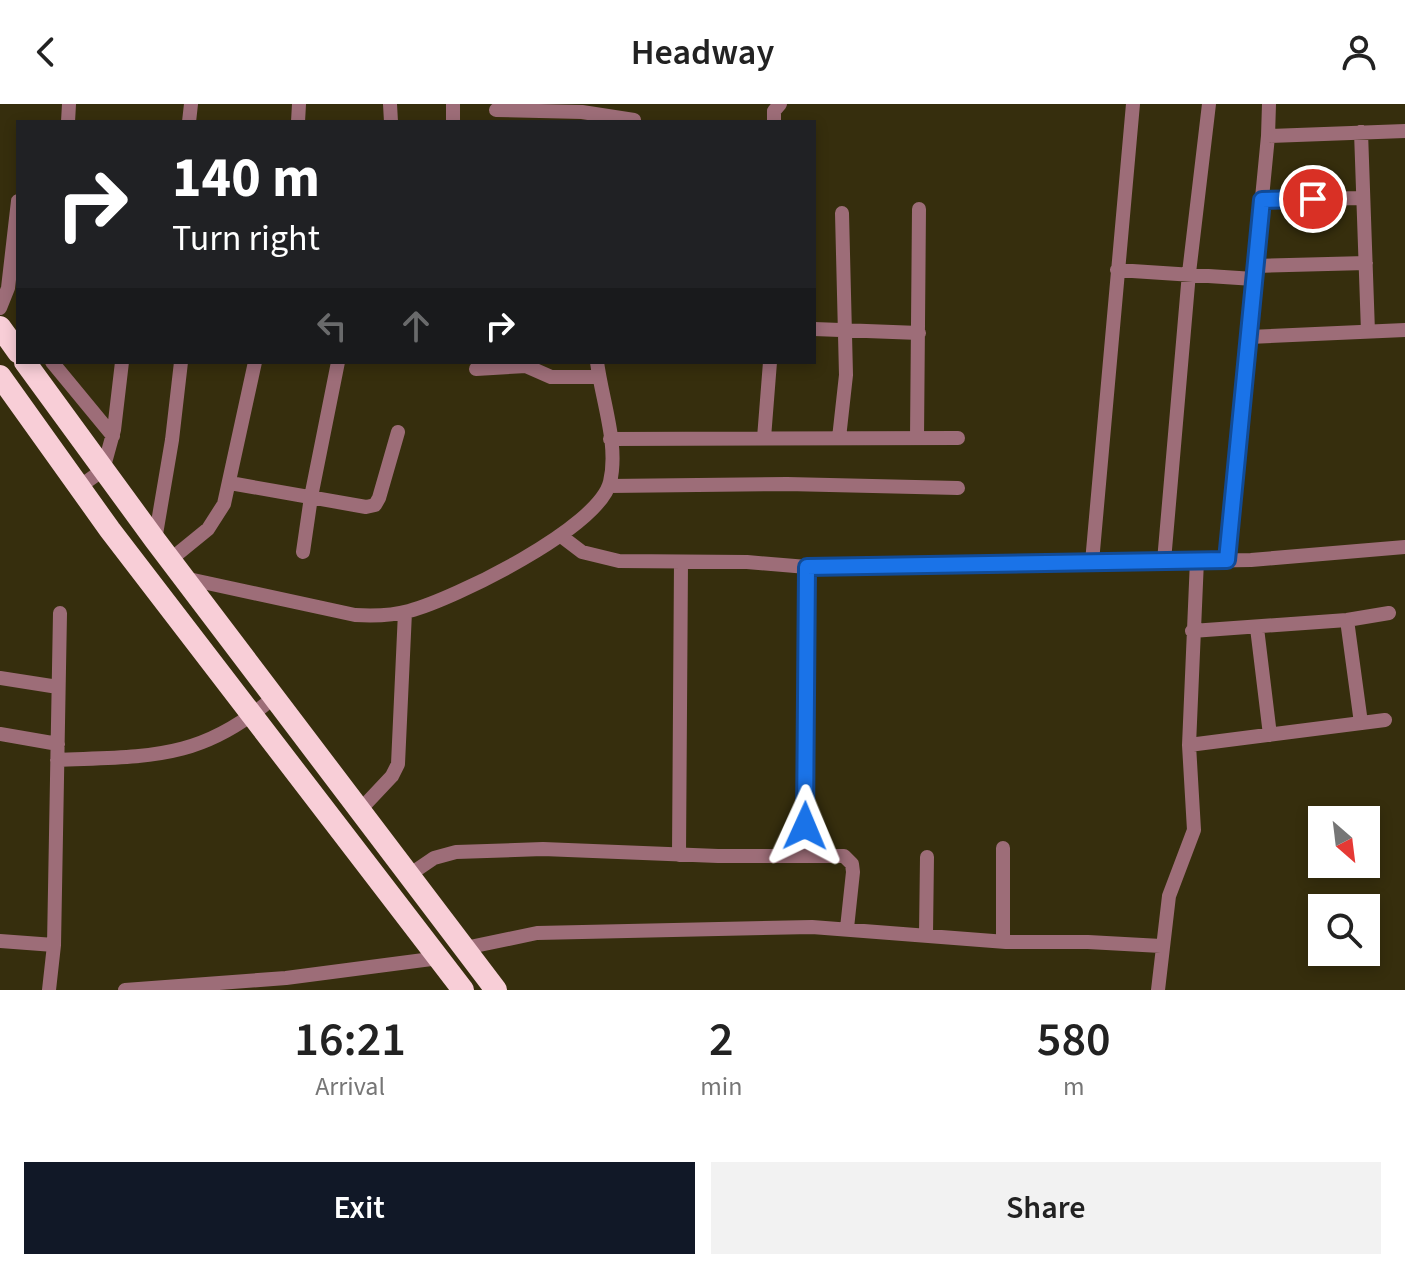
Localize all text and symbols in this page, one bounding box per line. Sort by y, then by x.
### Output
text: Headway [631,27,774,78]
icon: back [24,30,68,74]
icon: person [1337,30,1381,74]
text: 140 m [172,139,320,218]
icon: right [40,152,144,256]
pin [1279,165,1347,233]
icon: arrive [1291,177,1335,221]
text: Turn right [172,213,320,264]
icon: left [310,304,354,348]
icon: ahead [394,304,438,348]
icon: right [478,304,522,348]
position arrow [763,784,847,868]
north arrow [1308,806,1380,878]
map controls [1308,806,1380,966]
button: search [1308,894,1380,966]
text: 16:21 [294,1006,406,1074]
text: 2 [709,1006,734,1074]
text: 580 [1037,1006,1111,1074]
text: Arrival [315,1068,385,1105]
text: min [700,1068,742,1105]
text: m [1063,1068,1085,1105]
button: Exit [24,1162,695,1254]
button: Share [711,1162,1381,1254]

